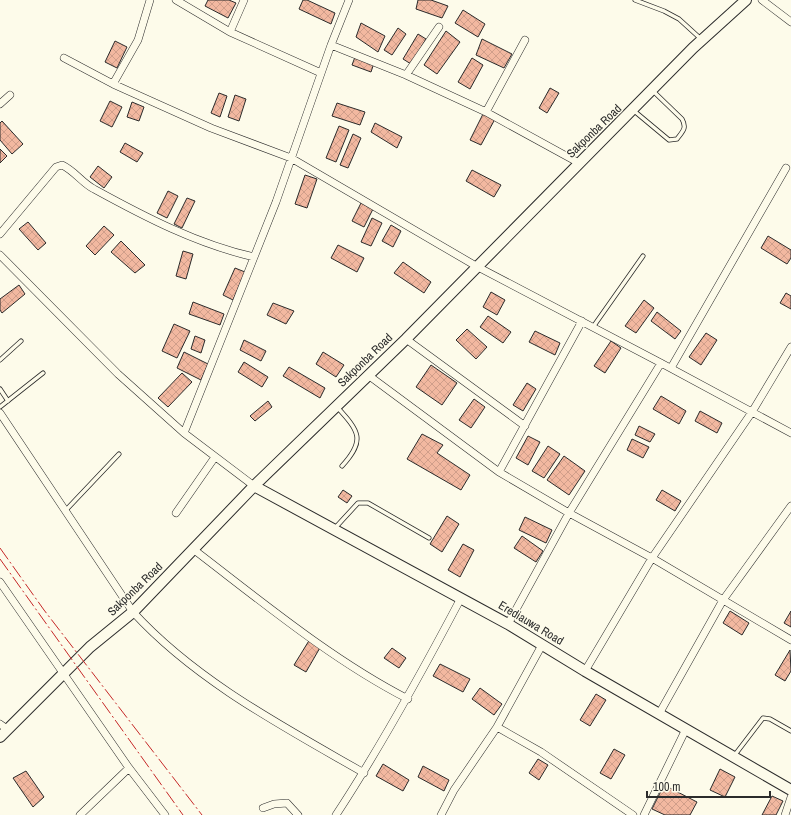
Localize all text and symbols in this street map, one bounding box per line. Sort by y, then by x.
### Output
street label: Sakponba Road [563,101,625,161]
street label: Sakponba Road [334,330,396,390]
street label: Sakponba Road [104,559,166,619]
street label: Erediauwa Road [495,597,567,649]
scale bar [647,773,770,799]
text: 100 m [653,779,680,795]

